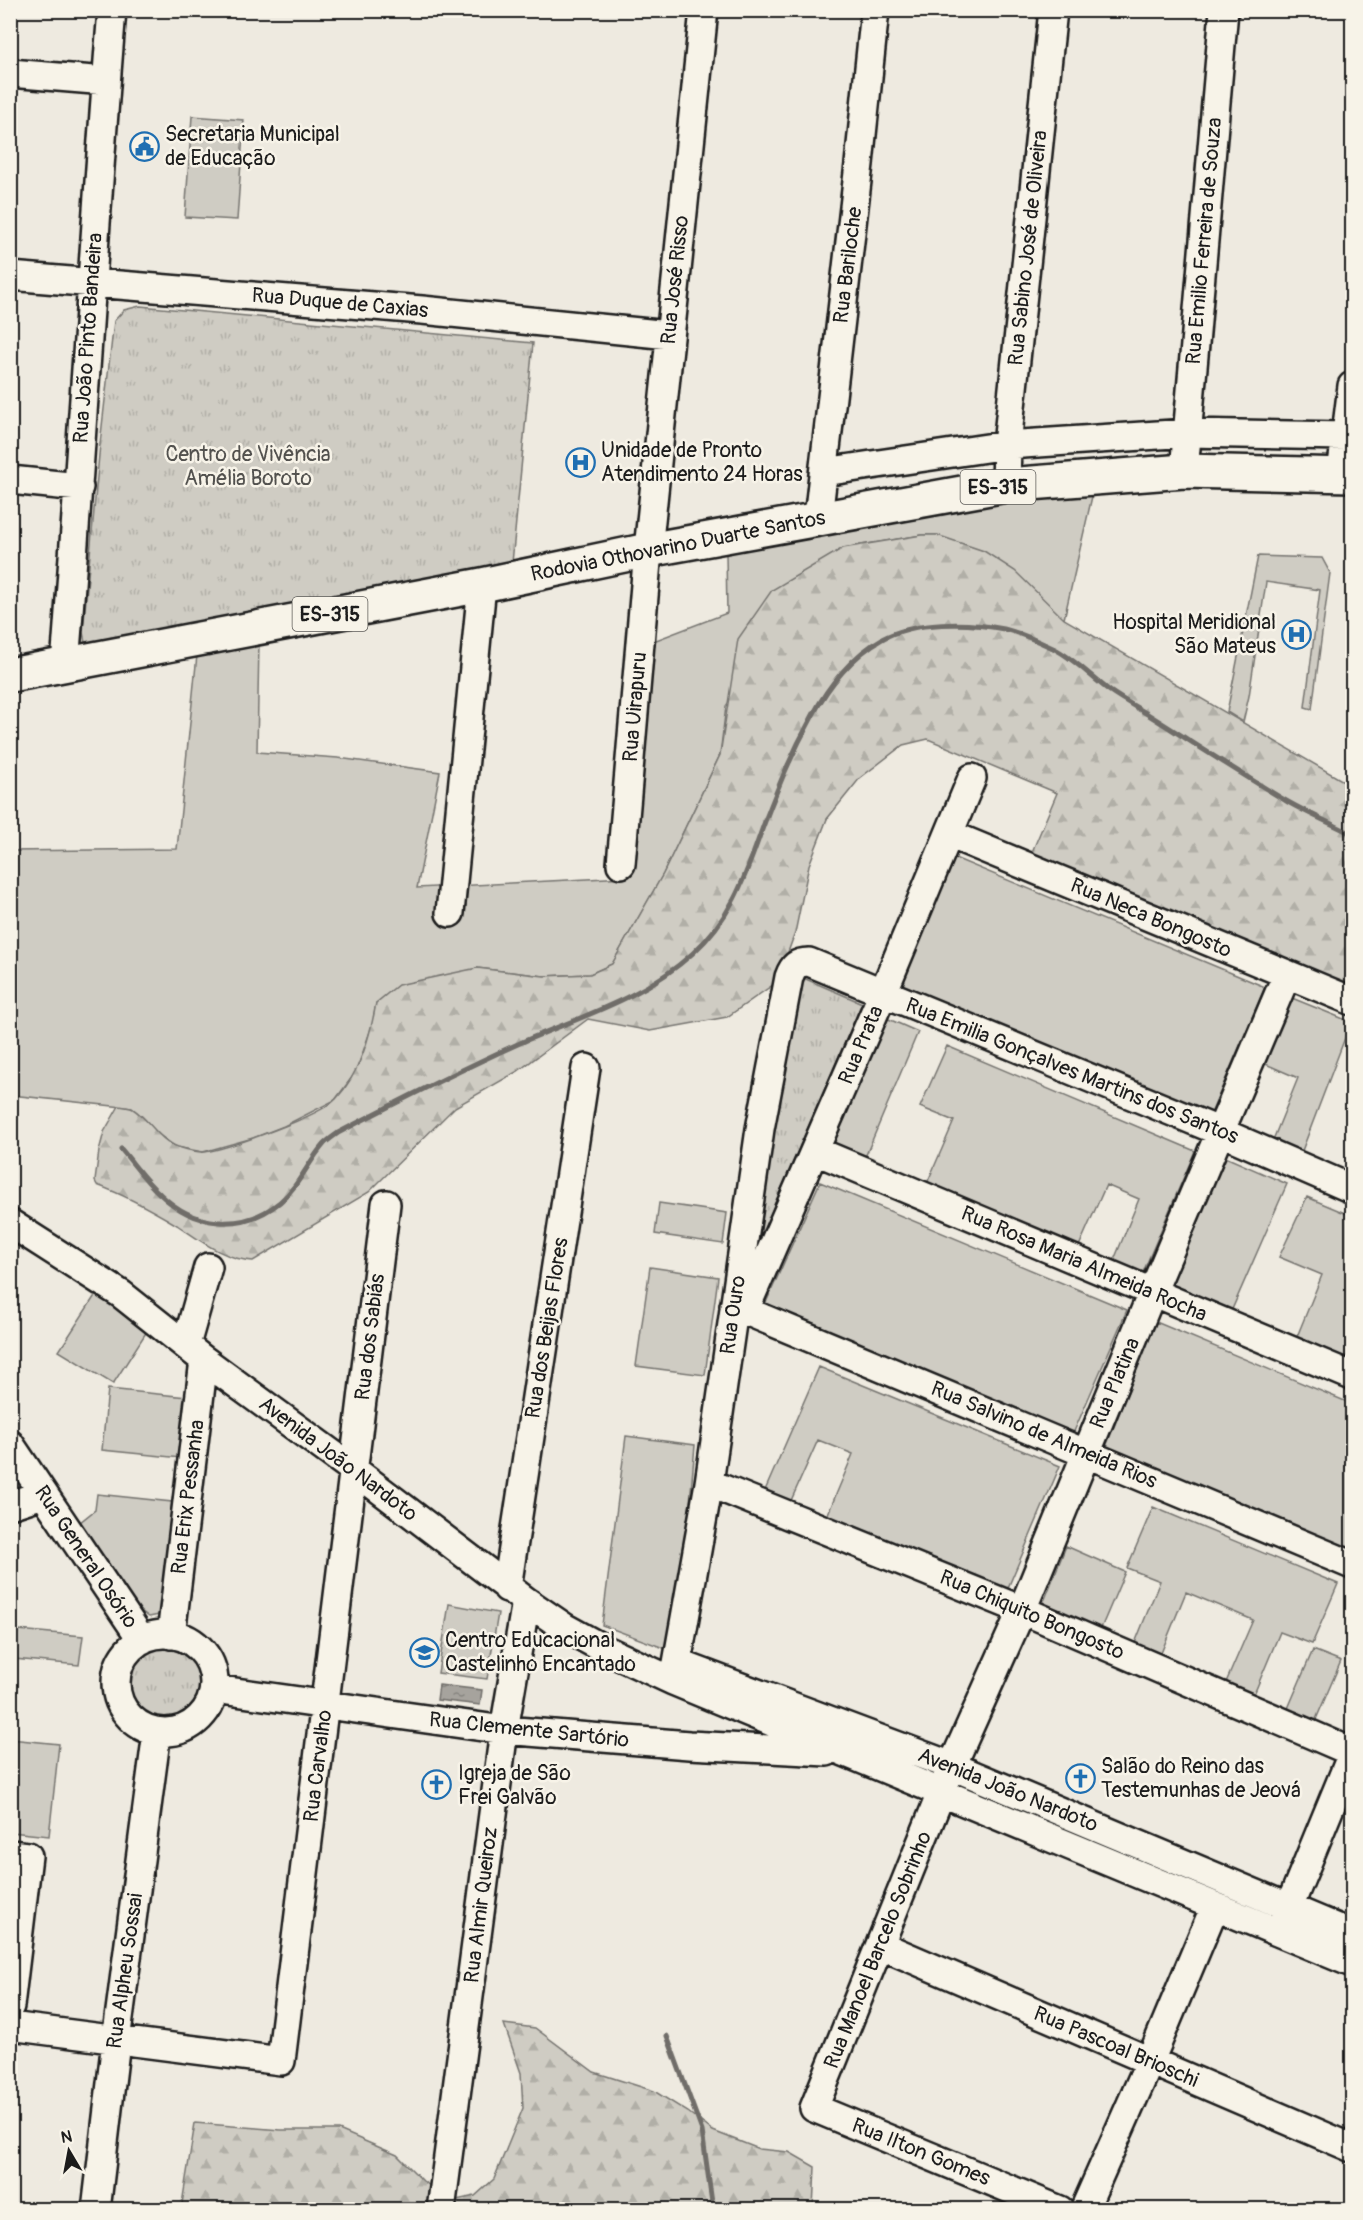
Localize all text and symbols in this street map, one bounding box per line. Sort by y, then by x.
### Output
street label: Rua Emilio Ferreira de Souza [1180,116,1228,366]
place label: Secretaria Municipal de Educação [165,121,340,172]
street label: Rua Sabino José de Oliveira [1002,129,1054,367]
public building icon: Secretaria Municipal de Educação [128,130,160,162]
street label: Rua Bariloche [827,205,869,325]
street label: Rua José Risso [655,214,695,346]
street label: Rua João Pinto Bandeira [67,232,109,444]
street label: Rua Duque de Caxias [251,282,430,324]
place label: Unidade de Pronto Atendimento 24 Horas [601,437,803,488]
park label: Centro de Vivência Amélia Boroto [166,441,331,492]
hospital icon: Unidade de Pronto Atendimento 24 Horas [564,446,596,478]
road number: ES-315 [960,470,1036,504]
street label: Rodovia Othovarino Duarte Santos [528,504,828,588]
road number: ES-315 [292,597,368,631]
place label: Hospital Meridional São Mateus [1112,609,1277,660]
hospital icon: Hospital Meridional São Mateus [1281,618,1313,650]
street label: Rua Uirapuru [617,651,653,763]
street label: Rua Neca Bongosto [1066,872,1236,964]
street label: Rua Emilia Gonçalves Martins dos Santos [902,992,1243,1151]
street label: Rua Prata [832,1001,890,1089]
street label: Rua Rosa Maria Almeida Rocha [957,1200,1211,1328]
street label: Rua dos Beijas Flores [519,1235,575,1420]
street label: Rua dos Sabiás [349,1272,391,1402]
street label: Rua Ouro [714,1274,752,1356]
street label: Rua Platina [1084,1333,1146,1433]
street label: Rua Salvino de Almeida Rios [927,1375,1162,1495]
street label: Avenida João Nardoto [253,1390,423,1528]
street label: Rua Erix Pessanha [165,1418,211,1576]
street label: Rua General Osório [28,1480,144,1634]
street label: Rua Chiquito Bongosto [936,1564,1128,1666]
place label: Centro Educacional Castelinho Encantado [445,1627,636,1678]
school or university icon: Centro Educacional Castelinho Encantado [408,1636,440,1668]
street label: Rua Clemente Sartório [428,1706,630,1754]
street label: Rua Carvalho [298,1708,338,1824]
street label: Avenida João Nardoto [914,1742,1102,1838]
place label: Salão do Reino das Testemunhas de Jeová [1101,1753,1301,1804]
place label: Igreja de São Frei Galvão [458,1760,571,1811]
church icon: Salão do Reino das Testemunhas de Jeová [1064,1762,1096,1794]
church icon: Igreja de São Frei Galvão [421,1769,453,1801]
street label: Rua Almir Queiroz [458,1825,504,1985]
street label: Rua Manoel Barcelo Sobrinho [818,1827,938,2073]
street label: Rua Alpheu Sossai [101,1891,149,2050]
street label: Rua Pascoal Brioschi [1030,2000,1203,2094]
street label: Rua Ilton Gomes [848,2112,995,2192]
north arrow [39,2121,99,2181]
text: N [60,2126,74,2148]

